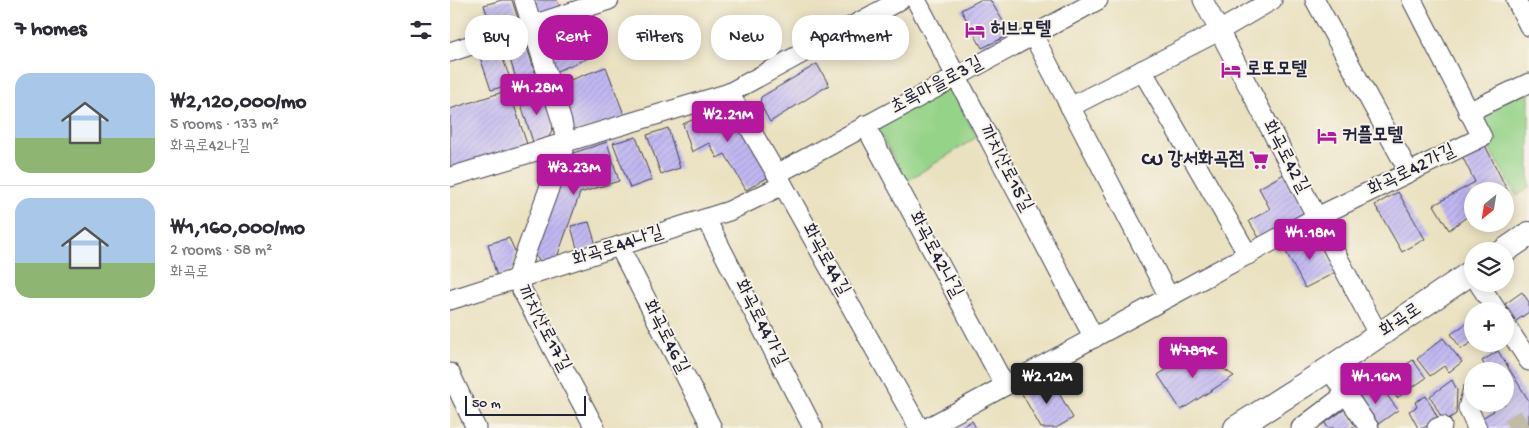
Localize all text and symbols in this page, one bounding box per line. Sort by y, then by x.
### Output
chip: Buy [465,15,528,60]
chip: Rent [538,15,608,60]
chip: Filters [618,15,701,60]
chip: New [711,15,782,60]
chip: Apartment [792,15,909,60]
icon: filters [407,16,435,44]
text: 7 homes [15,18,87,43]
hotel icon: 허브모텔 [964,19,986,41]
place label: 허브모텔 [990,19,1052,42]
street label: 초록마을로3길 [887,52,987,120]
hotel icon: 로또모텔 [1220,59,1242,81]
place label: 로또모텔 [1246,59,1308,82]
pin: ₩1.28M [496,74,578,116]
text: ₩1.28M [511,80,563,99]
text: ₩2,120,000/mo [170,91,306,116]
icon: home [55,93,115,153]
pin: ₩2.21M [687,100,769,143]
text: ₩2.21M [703,107,753,126]
text: 5 rooms · 133 m² [170,116,279,135]
street label: 화곡로42길 [1256,117,1314,197]
street label: 까치산로15길 [973,122,1037,216]
hotel icon: 커플모텔 [1316,125,1338,147]
place label: 커플모텔 [1342,125,1404,148]
text: 화곡로42나길 [170,138,250,157]
street label: 화곡로42가길 [1364,140,1460,202]
place label: CU 강서화곡점 [1141,149,1245,172]
supermarket icon: CU 강서화곡점 [1248,149,1270,171]
pin: ₩3.23M [533,154,615,196]
text: ₩3.23M [548,160,600,179]
north arrow [1464,182,1514,232]
map controls [1464,182,1514,412]
street label: 화곡로42나길 [903,208,967,302]
text: ₩1,160,000/mo [170,217,305,242]
icon: home [55,218,115,278]
pin: ₩1.18M [1269,218,1351,261]
street label: 화곡로44길 [796,220,854,300]
street label: 화곡로44나길 [570,221,666,273]
text: ₩1.18M [1285,225,1335,244]
text: 2 rooms · 58 m² [170,242,272,261]
button: layers [1464,242,1514,292]
text: 화곡로 [170,264,209,283]
street label: 화곡로44가길 [728,276,792,370]
street label: 까치산로17길 [511,282,575,376]
street label: 화곡로46길 [637,296,693,378]
street label: 화곡로 [1376,299,1426,343]
button: + [1464,302,1514,352]
pin: ₩789K [1158,336,1228,379]
text: ₩789K [1170,343,1216,362]
pin: ₩2.12M [1006,362,1088,405]
pin: ₩1.16M [1335,362,1417,405]
button: − [1464,362,1514,412]
text: ₩2.12M [1022,369,1072,388]
text: ₩1.16M [1351,369,1401,388]
scale bar [465,393,586,416]
text: 50 m [472,396,501,413]

